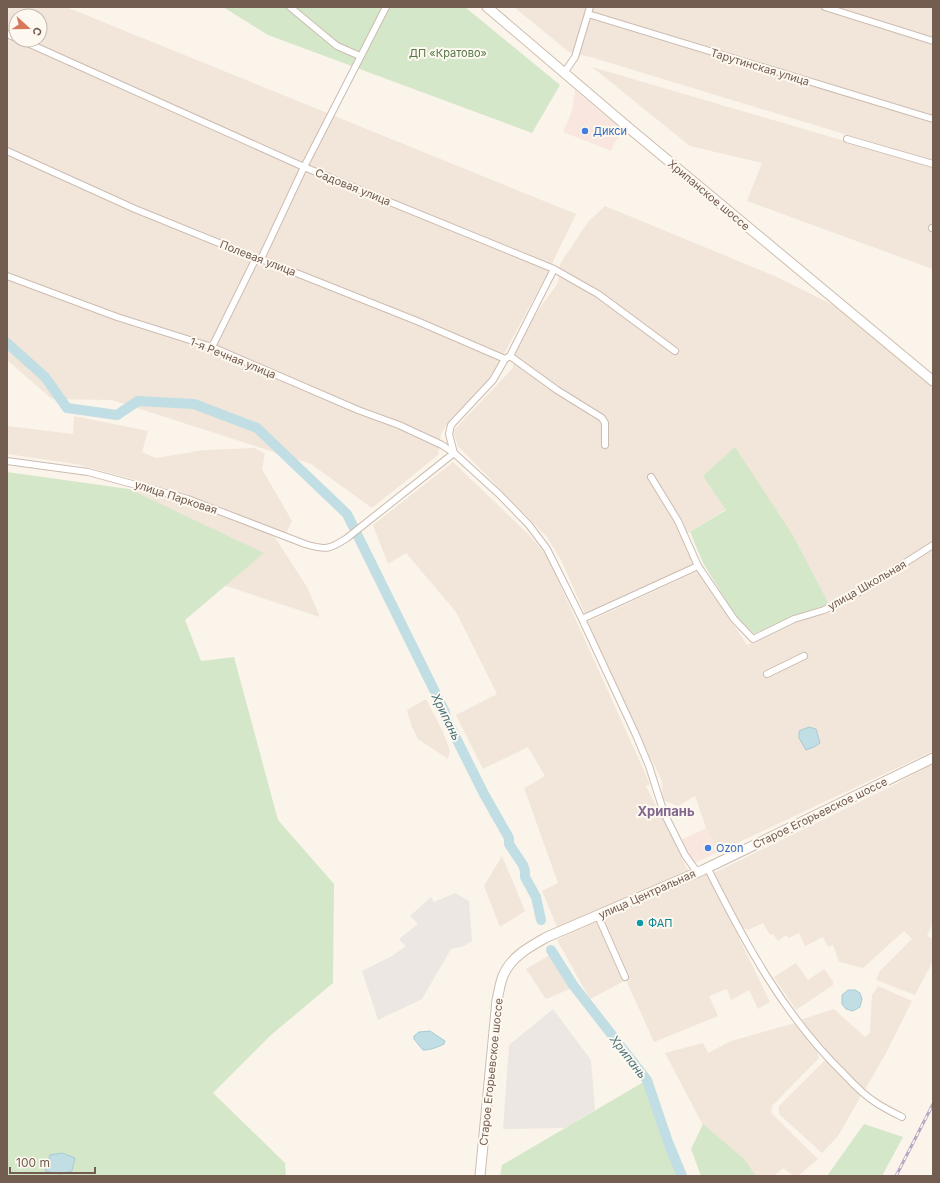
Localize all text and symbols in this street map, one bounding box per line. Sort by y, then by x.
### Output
north arrow [8,8,48,48]
text: С [29,25,45,38]
street label: Тарутинская улица [709,45,811,89]
park label: ДП «Кратово» [409,46,487,60]
place label: Дикси [593,124,627,138]
marker: Дикси [580,126,590,136]
street label: Хрипанское шоссе [665,157,753,233]
street label: Садовая улица [313,165,393,209]
street label: Полевая улица [218,237,298,279]
street label: 1-я Речная улица [188,334,278,382]
street label: улица Парковая [133,477,219,517]
street label: улица Школьная [825,557,909,613]
water label: Хрипань [428,690,464,743]
street label: Старое Егорьевское шоссе [750,774,890,852]
district label: Хрипань [637,803,695,819]
place label: Ozon [716,841,743,855]
marker: Ozon [703,843,713,853]
street label: улица Центральная [596,866,698,922]
place label: ФАП [648,916,673,930]
marker: ФАП [635,918,645,928]
street label: Старое Егорьевское шоссе [476,998,506,1146]
water label: Хрипань [606,1031,650,1082]
scale bar [10,1149,95,1175]
text: 100 m [16,1155,50,1170]

